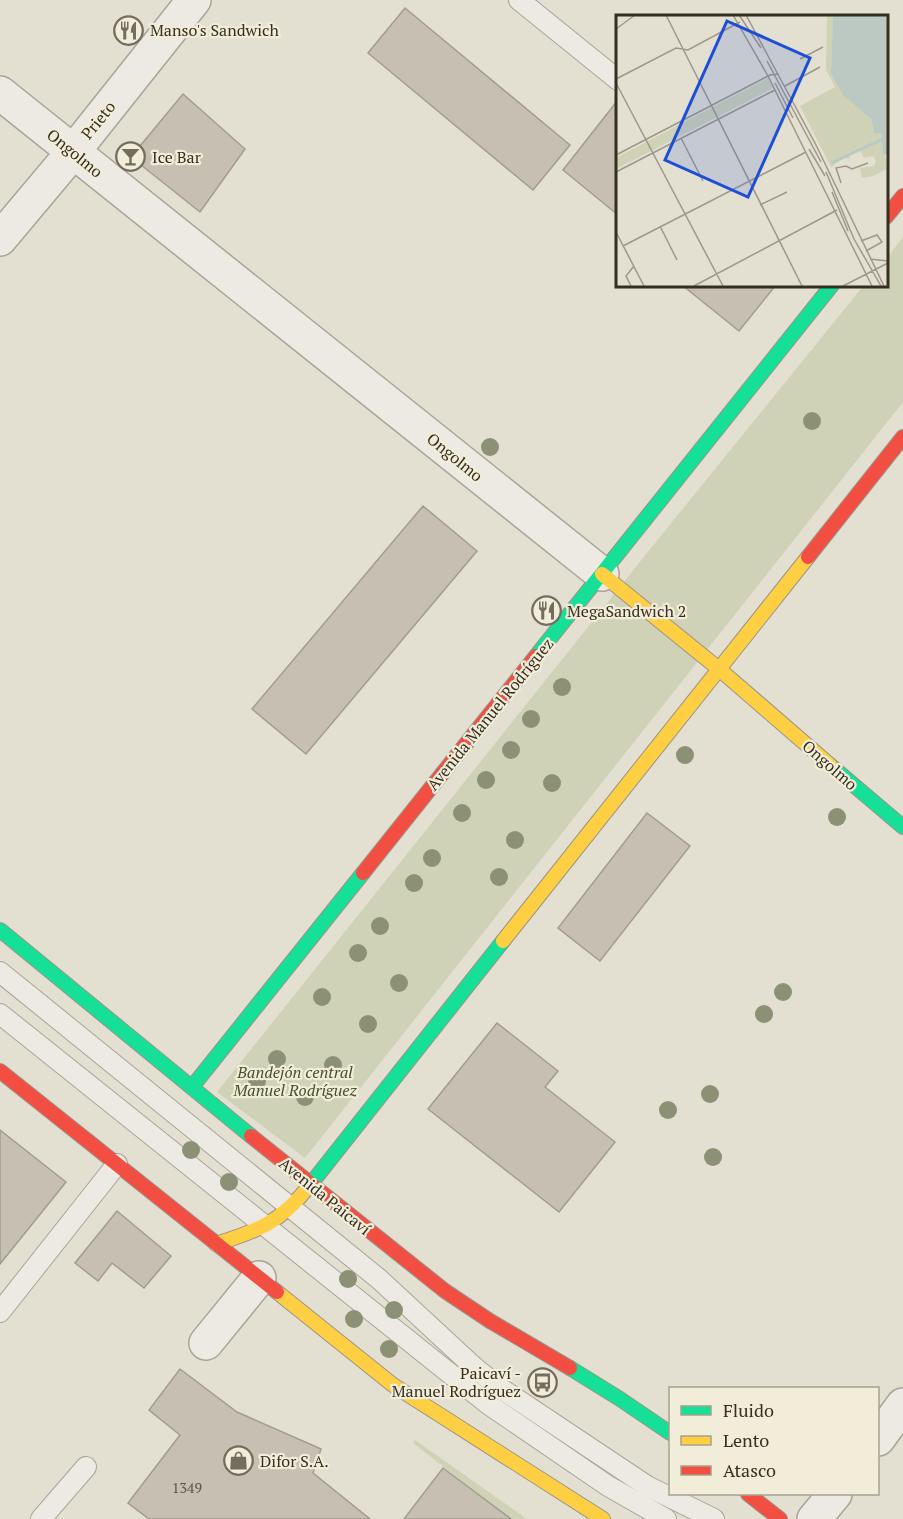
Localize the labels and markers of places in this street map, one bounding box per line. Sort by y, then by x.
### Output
restaurant icon: Manso's Sandwich [113,14,145,46]
place label: Manso's Sandwich [150,19,279,41]
bar icon: Ice Bar [115,141,147,173]
place label: Ice Bar [152,146,202,168]
restaurant icon: MegaSandwich 2 [530,595,562,627]
place label: MegaSandwich 2 [567,600,686,622]
place label: Paicaví - Manuel Rodríguez [392,1362,521,1402]
bus stop icon: Paicaví - Manuel Rodríguez [526,1366,558,1398]
shop icon: Difor S.A. [223,1445,255,1477]
place label: Difor S.A. [260,1450,329,1472]

